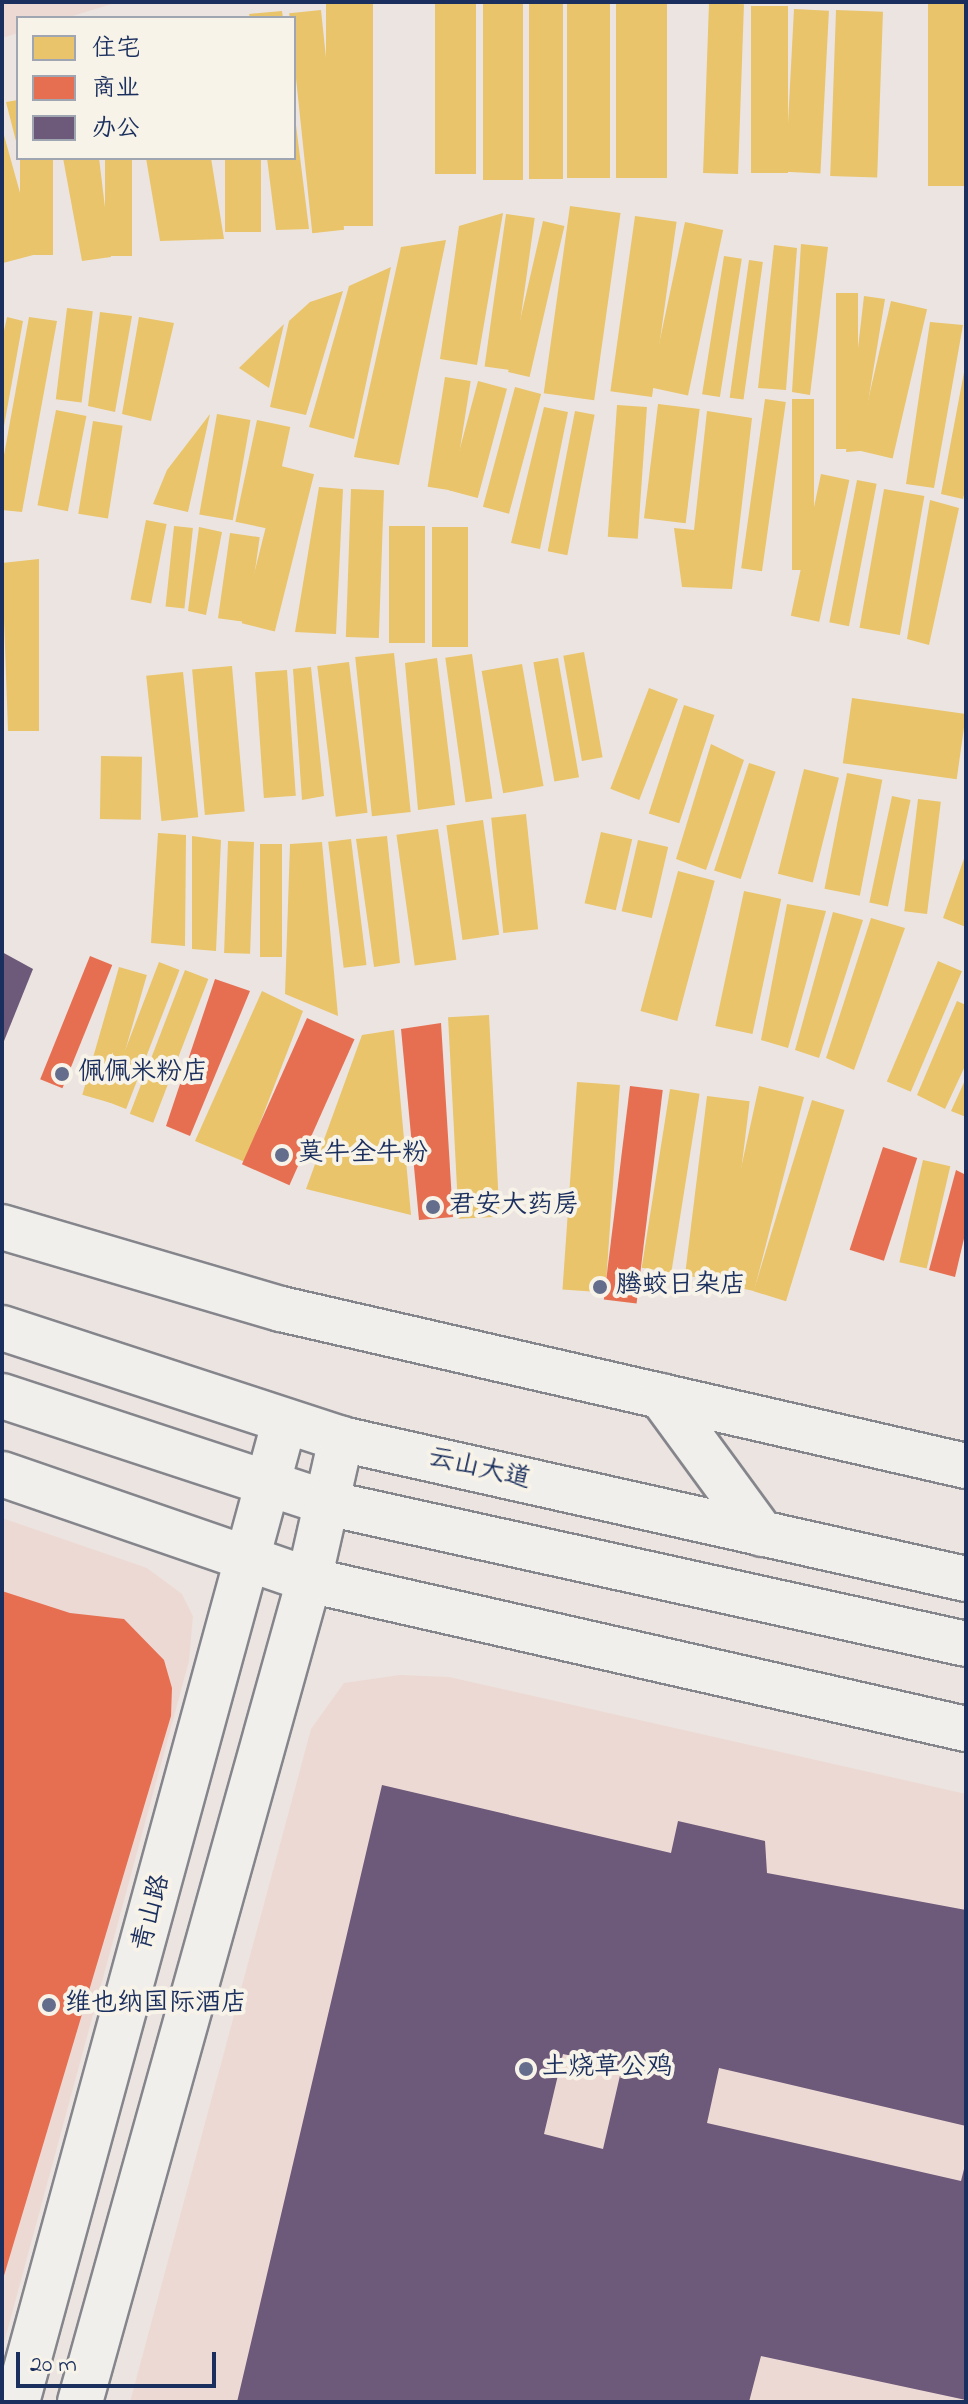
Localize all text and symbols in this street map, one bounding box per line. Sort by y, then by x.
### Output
legend [16,16,296,160]
text: 住宅 [92,32,140,67]
text: 商业 [92,72,140,107]
text: 办公 [92,112,140,147]
place label: 佩佩米粉店 [78,1058,208,1090]
marker: 佩佩米粉店 [53,1065,71,1083]
place label: 莫牛全牛粉 [298,1139,428,1171]
marker: 莫牛全牛粉 [273,1146,291,1164]
place label: 君安大药房 [449,1191,579,1223]
marker: 君安大药房 [424,1198,442,1216]
place label: 腾蛟日杂店 [616,1271,746,1303]
marker: 腾蛟日杂店 [591,1278,609,1296]
street label: 云山大道 [425,1443,533,1497]
street label: 青山路 [128,1871,178,1955]
place label: 维也纳国际酒店 [65,1989,247,2021]
marker: 维也纳国际酒店 [40,1996,58,2014]
place label: 土烧草公鸡 [542,2053,672,2085]
marker: 土烧草公鸡 [517,2060,535,2078]
scale bar [20,2336,220,2386]
text: 20 m [30,2348,77,2383]

